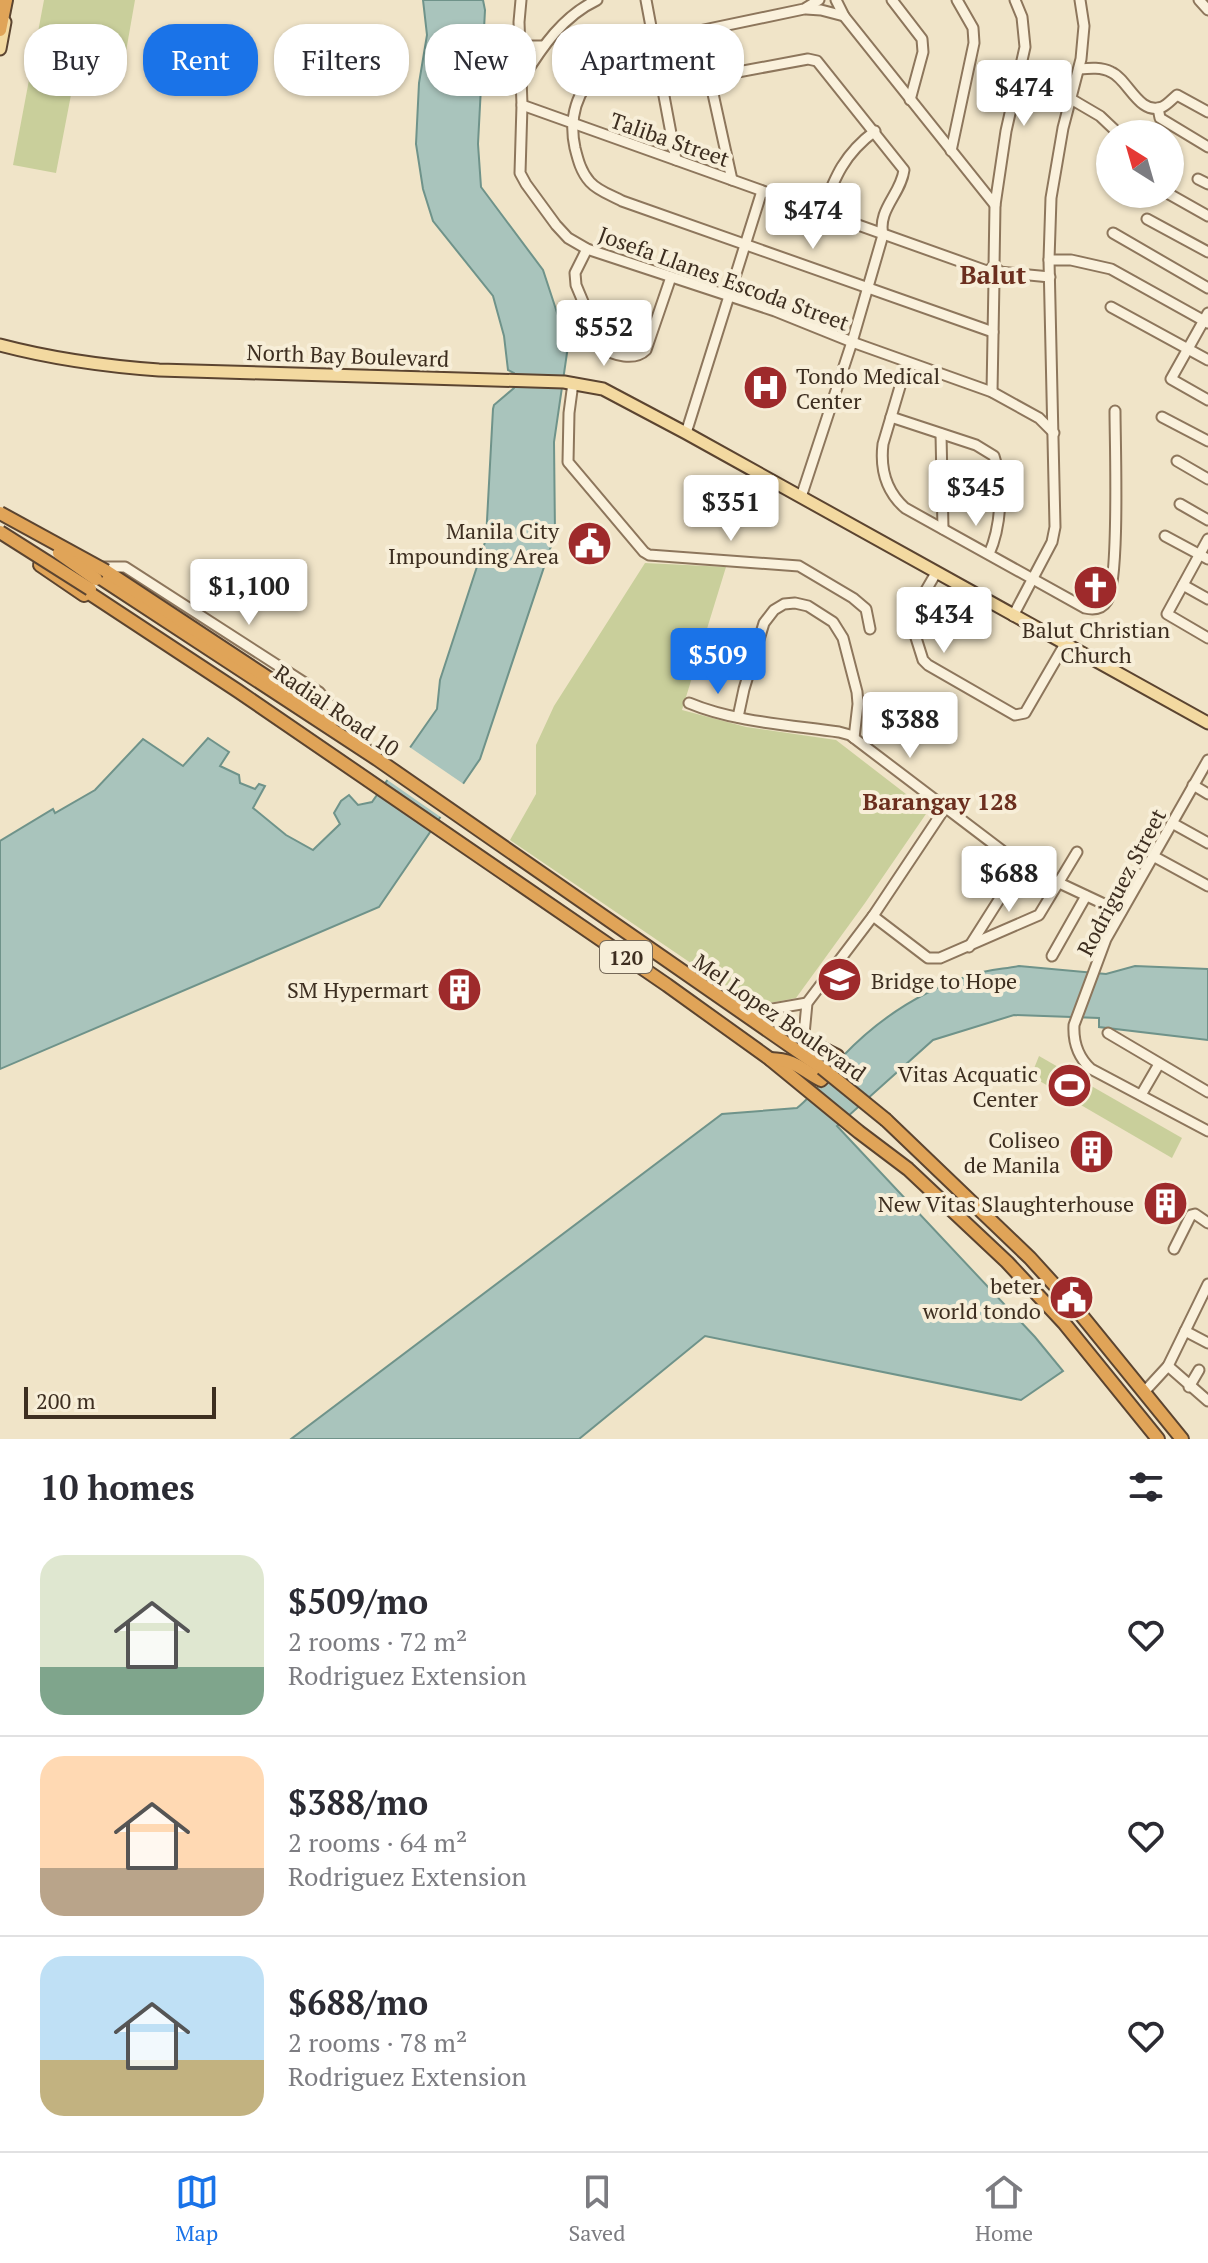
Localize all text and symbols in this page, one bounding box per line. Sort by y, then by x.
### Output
chip: Buy [24,24,127,96]
chip: Rent [143,24,258,96]
chip: Filters [274,24,409,96]
chip: New [425,24,536,96]
chip: Apartment [552,24,744,96]
pin: $474 [977,60,1071,128]
text: $474 [995,69,1053,103]
street label: Taliba Street [606,105,734,173]
north arrow [1096,120,1184,208]
map controls [1096,120,1184,208]
pin: $474 [766,183,860,251]
text: $474 [784,192,842,226]
street label: Josefa Llanes Escoda Street [595,219,853,337]
district label: Balut [960,257,1027,291]
pin: $552 [557,300,651,368]
text: $552 [575,309,633,343]
street label: North Bay Boulevard [246,337,450,373]
place label: Tondo Medical Center [796,361,940,415]
hospital icon: Tondo Medical Center [741,364,789,412]
pin: $345 [929,460,1023,528]
text: $345 [947,469,1005,503]
pin: $351 [684,475,778,543]
text: $351 [702,484,760,518]
place label: Manila City Impounding Area [388,516,560,570]
public building icon: Manila City Impounding Area [566,519,614,567]
pin: $1,100 [184,559,314,627]
church icon: Balut Christian Church [1072,564,1120,612]
text: $1,100 [208,568,290,602]
pin: $434 [897,587,991,655]
text: $434 [915,596,973,630]
place label: Balut Christian Church [1022,615,1170,669]
pin: $509 [671,628,765,696]
text: $509 [689,637,747,671]
street label: Radial Road 10 [269,657,405,763]
pin: $388 [863,692,957,760]
text: $388 [881,701,939,735]
district label: Barangay 128 [863,785,1017,817]
street label: Rodriguez Street [1070,803,1172,961]
pin: $688 [962,846,1056,914]
text: $688 [980,855,1038,889]
road number: 120 [600,941,652,973]
street label: Mel Lopez Boulevard [688,947,872,1087]
school or university icon: Bridge to Hope [816,956,864,1004]
building icon: SM Hypermart [436,965,484,1013]
place label: Bridge to Hope [871,966,1017,995]
place label: SM Hypermart [287,975,429,1004]
place label: Vitas Acquatic Center [898,1059,1039,1113]
sports icon: Vitas Acquatic Center [1045,1062,1093,1110]
place label: Coliseo de Manila [964,1125,1060,1179]
building icon: Coliseo de Manila [1067,1128,1115,1176]
building icon: New Vitas Slaughterhouse [1141,1179,1189,1227]
place label: New Vitas Slaughterhouse [878,1189,1134,1218]
place label: beter world tondo [922,1271,1042,1325]
public building icon: beter world tondo [1048,1274,1096,1322]
scale bar [24,1383,216,1419]
text: 200 m [36,1386,96,1415]
text: 10 homes [40,1465,195,1510]
icon: filters [1124,1465,1168,1509]
text: $509/mo [288,1579,428,1624]
icon: home [104,1587,200,1683]
icon: heart [1124,1613,1168,1657]
text: 2 rooms · 72 m² [288,1624,467,1658]
text: Rodriguez Extension [288,1658,527,1692]
text: $388/mo [288,1780,428,1825]
icon: home [104,1788,200,1884]
icon: heart [1124,1814,1168,1858]
text: 2 rooms · 64 m² [288,1825,467,1859]
text: Rodriguez Extension [288,1859,527,1893]
text: $688/mo [288,1980,428,2025]
icon: home [104,1988,200,2084]
icon: heart [1124,2014,1168,2058]
text: 2 rooms · 78 m² [288,2025,467,2059]
text: Rodriguez Extension [288,2059,527,2093]
tab: Map [175,2170,219,2247]
tab: Saved [568,2170,625,2247]
tab: Home [975,2170,1033,2247]

